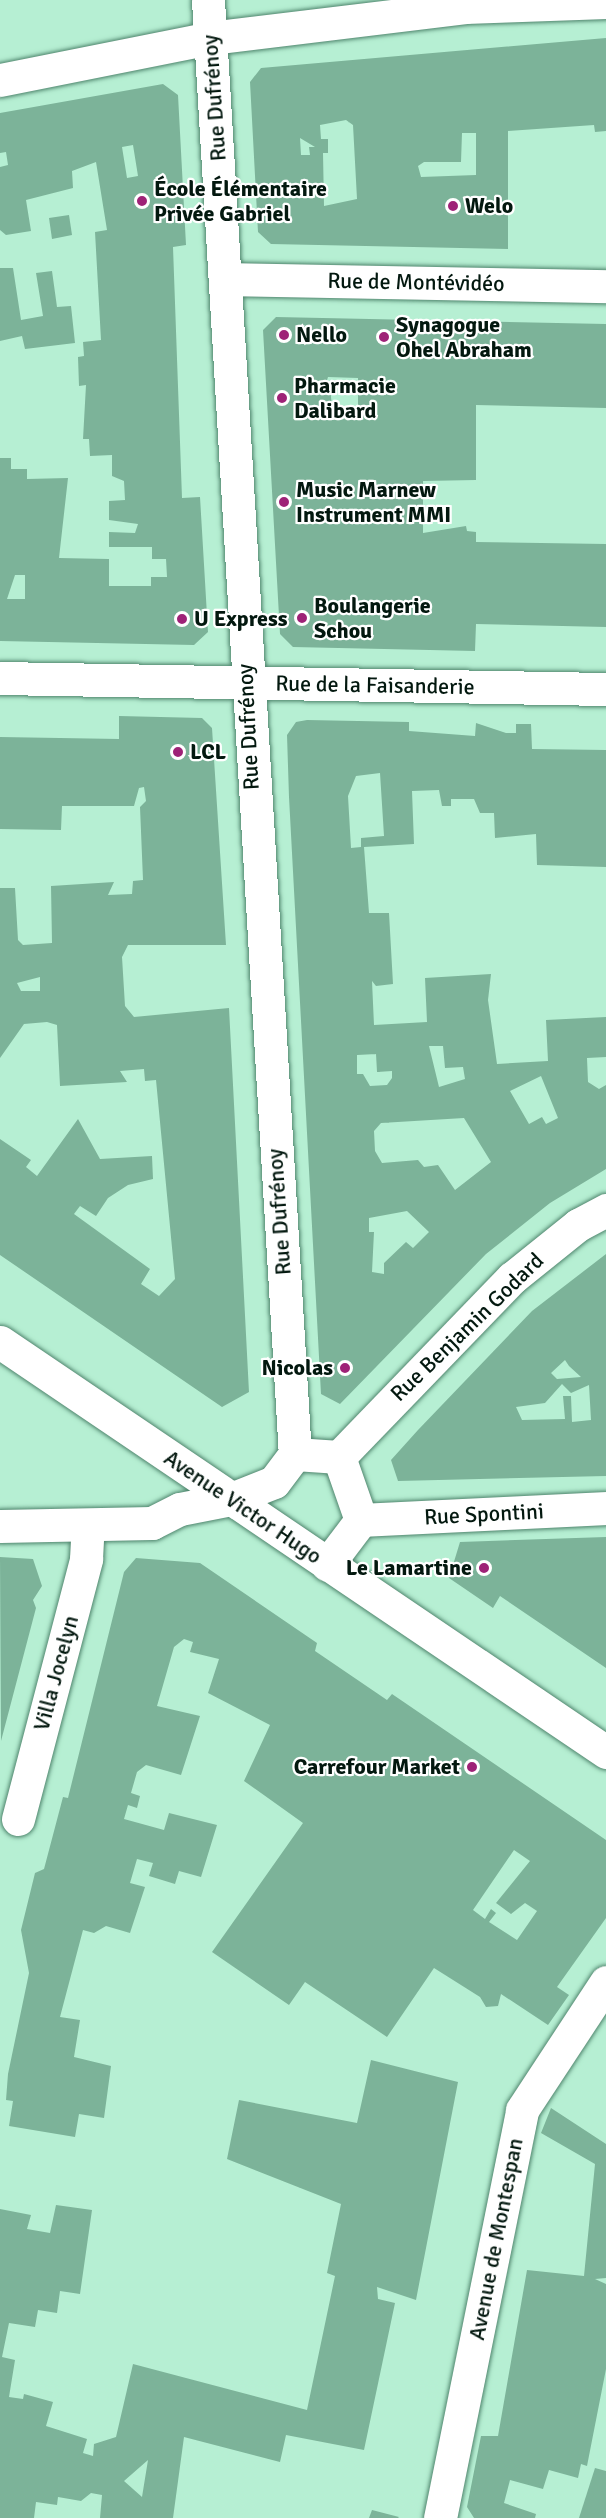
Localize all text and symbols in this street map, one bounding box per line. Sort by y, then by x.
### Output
street label: Rue Dufrénoy [196,34,232,162]
place label: École Élémentaire Privée Gabriel [154,175,327,226]
place label: Welo [465,193,513,219]
marker: École Élémentaire Privée Gabriel [135,194,149,208]
marker: Welo [446,199,460,213]
street label: Rue de Montévidéo [327,267,505,297]
place label: Synagogue Ohel Abraham [396,311,532,362]
place label: Nello [296,322,347,348]
marker: Nello [277,328,291,342]
marker: Synagogue Ohel Abraham [377,330,391,344]
place label: Pharmacie Dalibard [294,372,396,424]
marker: Pharmacie Dalibard [275,391,289,405]
place label: Music Marnew Instrument MMI [296,476,451,528]
marker: Music Marnew Instrument MMI [277,495,291,509]
place label: Boulangerie Schou [314,592,431,644]
place label: U Express [194,606,288,632]
marker: Boulangerie Schou [295,611,309,625]
marker: U Express [175,612,189,626]
street label: Rue Dufrénoy [232,663,264,791]
street label: Rue de la Faisanderie [275,670,475,700]
place label: LCL [190,739,226,765]
marker: LCL [171,745,185,759]
street label: Rue Dufrénoy [261,1148,297,1276]
street label: Rue Benjamin Godard [385,1247,549,1407]
place label: Nicolas [261,1355,333,1381]
marker: Nicolas [338,1361,352,1375]
street label: Avenue Victor Hugo [159,1444,327,1570]
street label: Rue Spontini [424,1498,544,1530]
place label: Le Lamartine [346,1555,472,1581]
marker: Le Lamartine [477,1561,491,1575]
street label: Villa Jocelyn [28,1612,84,1734]
place label: Carrefour Market [294,1754,460,1780]
marker: Carrefour Market [465,1760,479,1774]
street label: Avenue de Montespan [463,2136,529,2342]

